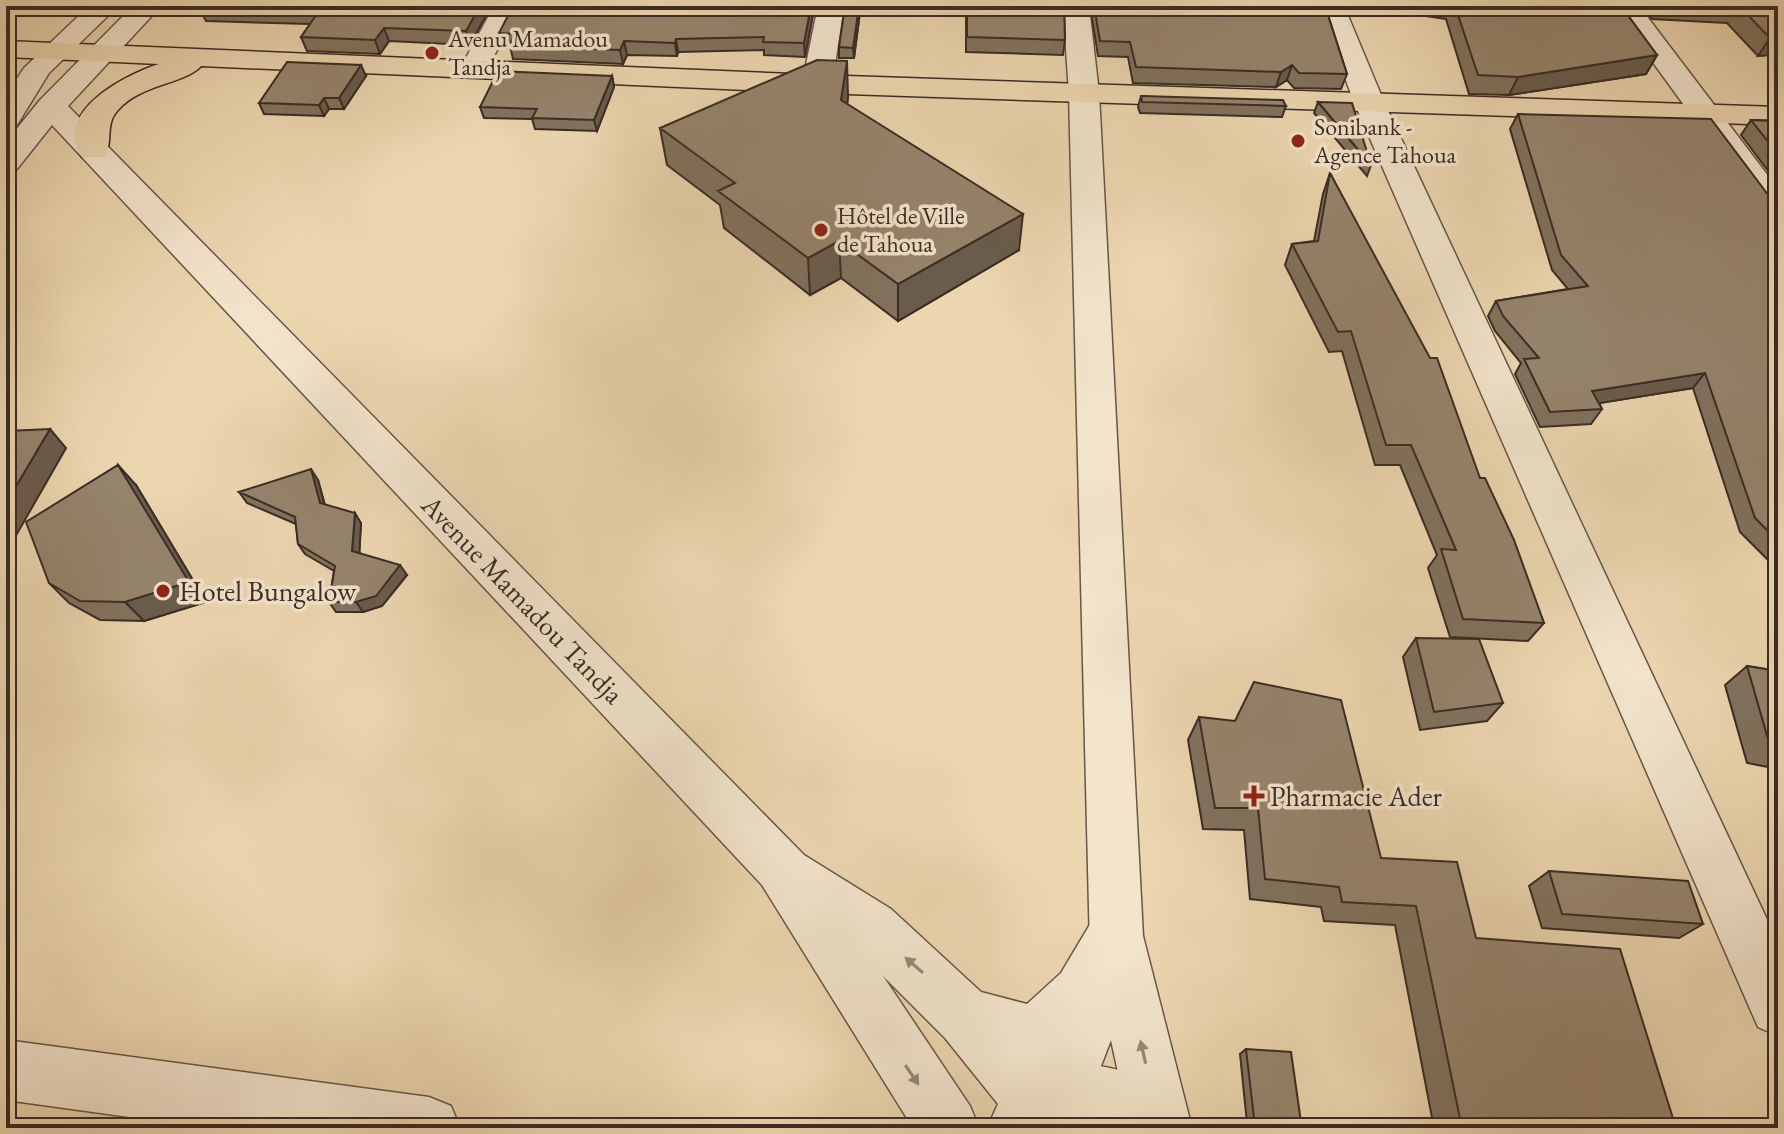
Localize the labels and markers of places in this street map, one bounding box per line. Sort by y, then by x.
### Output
place label: Avenu Mamadou Tandja [447,23,608,82]
marker: Avenu Mamadou Tandja [423,44,441,62]
place label: Sonibank - Agence Tahoua [1313,111,1457,170]
marker: Sonibank - Agence Tahoua [1289,132,1307,150]
place label: Hôtel de Ville de Tahoua [837,200,965,259]
marker: Hôtel de Ville de Tahoua [812,221,830,239]
place label: Hotel Bungalow [179,573,357,609]
marker: Hotel Bungalow [154,582,172,600]
place label: Pharmacie Ader [1270,778,1443,814]
marker: Pharmacie Ader [1245,787,1263,805]

